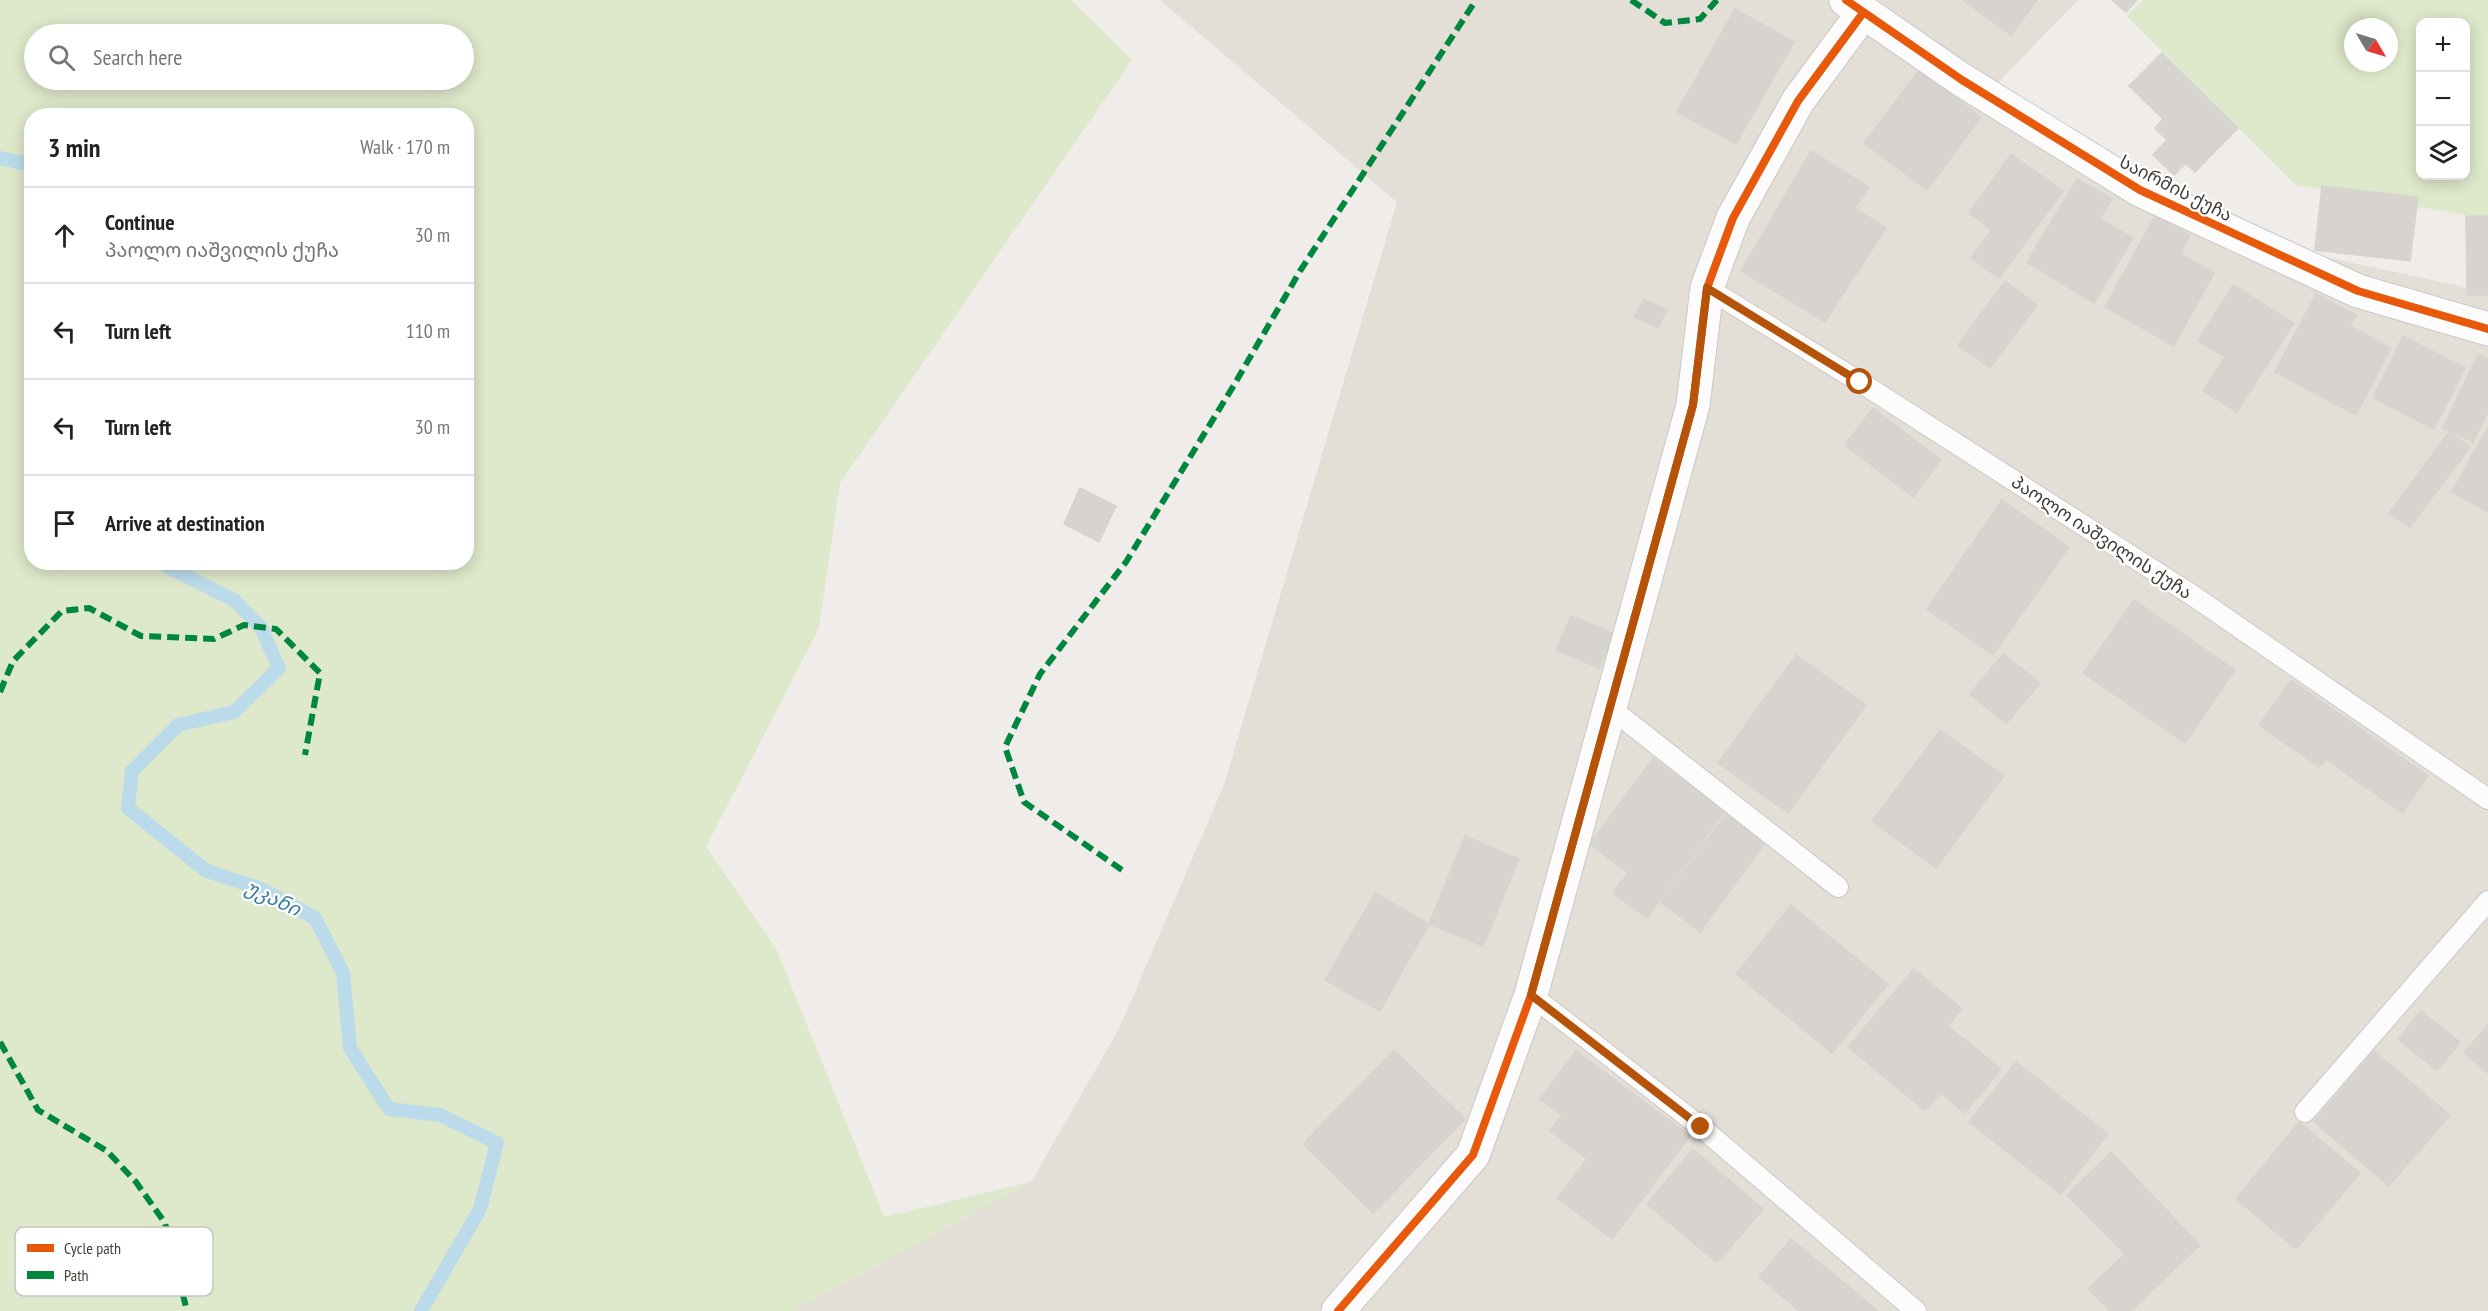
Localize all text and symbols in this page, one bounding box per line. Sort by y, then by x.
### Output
north arrow [2344,18,2398,72]
map controls [2416,18,2470,180]
button: + [2416,18,2470,72]
search box [24,24,474,90]
icon: search [45,41,78,74]
text: Search here [93,43,182,71]
button: − [2416,72,2470,126]
button: layers [2416,126,2470,180]
text: 3 min [48,131,101,164]
text: Walk · 170 m [360,134,450,160]
street label: საირმის ქუჩა [2116,150,2236,226]
text: Continue [105,208,175,236]
icon: ahead [48,219,81,252]
text: 30 m [415,222,450,248]
text: პაოლო იაშვილის ქუჩა [105,237,339,263]
icon: left [48,315,81,348]
text: Turn left [105,317,171,345]
text: 110 m [406,318,450,344]
route start [1846,368,1872,394]
icon: left [48,411,81,444]
text: Turn left [105,413,171,441]
text: 30 m [415,414,450,440]
street label: პაოლო იაშვილის ქუჩა [2007,470,2197,604]
icon: arrive [48,507,81,540]
text: Arrive at destination [105,509,265,537]
water label: უკანი [241,874,306,923]
route end [1687,1113,1713,1139]
legend [15,1227,213,1296]
text: Cycle path [64,1238,121,1258]
text: Path [64,1265,89,1285]

